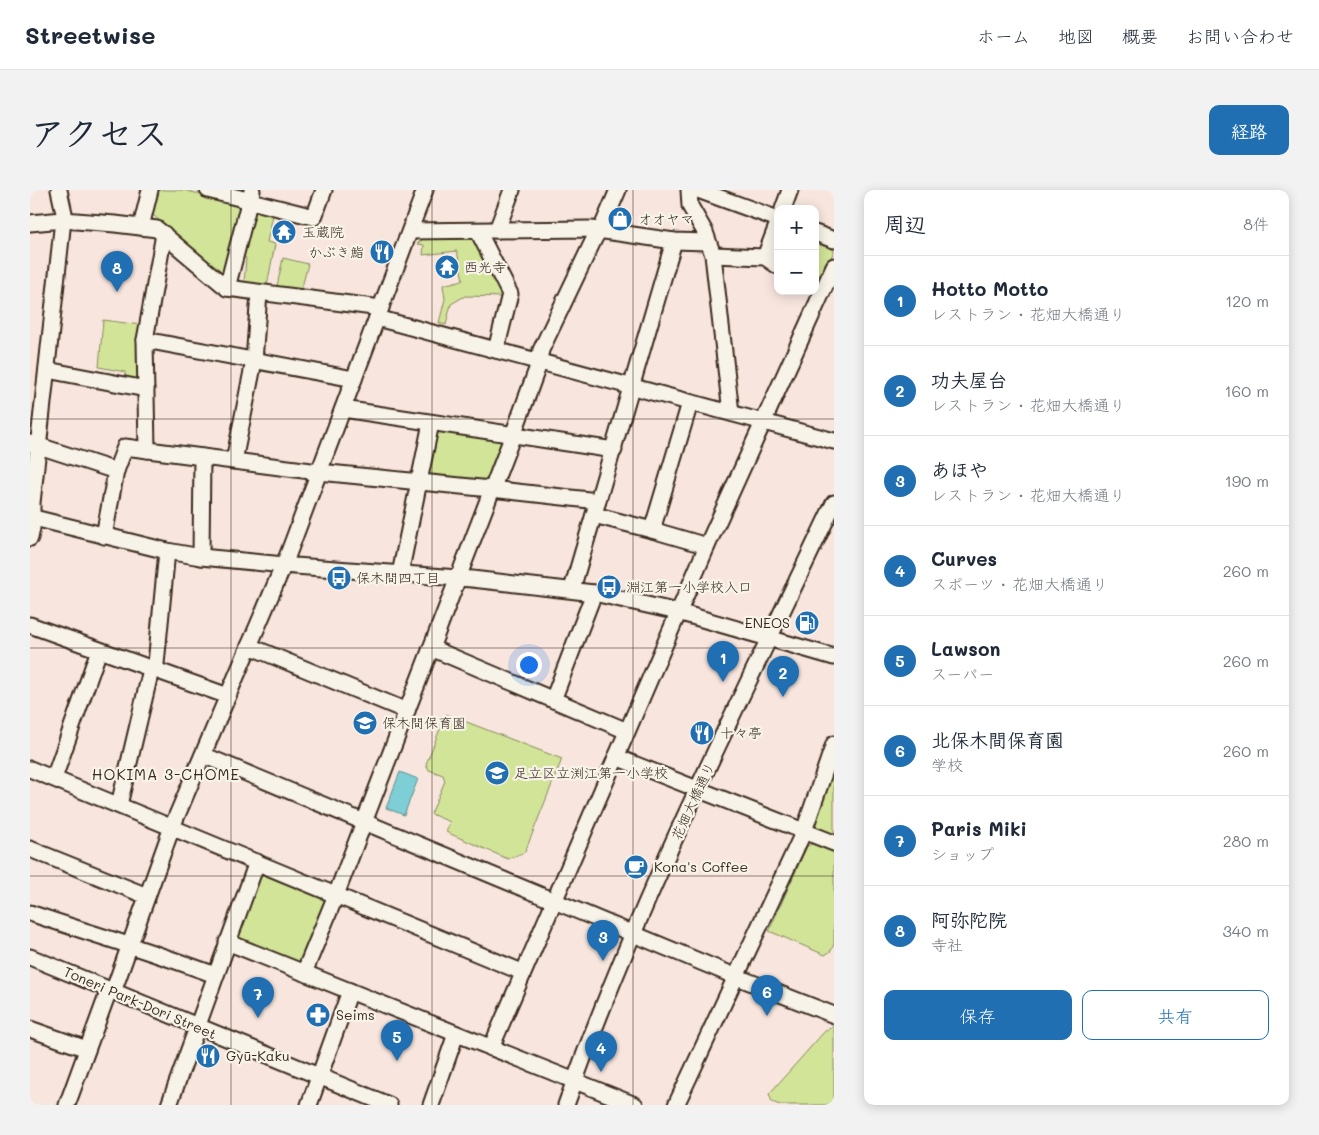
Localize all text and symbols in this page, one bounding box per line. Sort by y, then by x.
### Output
text: Streetwise [25,19,155,50]
text: ホーム [977,24,1030,48]
text: 地図 [1058,24,1094,48]
text: 概要 [1122,24,1158,48]
text: お問い合わせ [1186,24,1294,48]
button: 経路 [1209,105,1289,155]
text: アクセス [30,109,168,155]
map controls [774,205,819,295]
button: + [774,205,819,250]
shop icon: オオヤマ [607,206,633,232]
place label: オオヤマ [638,209,694,228]
text: 周辺 [884,210,926,237]
text: 8件 [1243,213,1269,234]
temple icon: 玉蔵院 [271,219,297,245]
place label: 玉蔵院 [302,222,344,241]
restaurant icon: かぶき鮨 [369,239,395,265]
place label: かぶき鮨 [309,242,364,261]
button: − [774,250,819,295]
pin: 8 [101,251,133,292]
temple icon: 西光寺 [434,254,460,280]
place label: 西光寺 [464,257,506,276]
text: Hotto Motto [931,276,1048,301]
text: 1 [896,290,904,311]
text: 120 m [1225,290,1269,311]
text: レストラン · 花畑大橋通り [931,303,1126,324]
text: 功夫屋台 [931,367,1007,392]
text: 2 [896,380,904,401]
text: 160 m [1224,380,1269,401]
text: レストラン · 花畑大橋通り [931,394,1126,415]
text: あほや [931,457,988,482]
text: 3 [895,470,905,491]
text: 190 m [1225,470,1269,491]
text: レストラン · 花畑大橋通り [931,484,1126,505]
text: Curves [931,546,997,571]
text: 4 [895,560,905,581]
text: 260 m [1223,560,1269,581]
bus stop icon: 保木間四丁目 [326,565,352,591]
place label: 保木間四丁目 [356,568,440,587]
text: スポーツ · 花畑大橋通り [931,573,1108,594]
bus stop icon: 淵江第一小学校入口 [596,574,622,600]
place label: 淵江第一小学校入口 [626,577,752,596]
fuel station icon: ENEOS [794,610,820,636]
place label: ENEOS [745,613,790,632]
text: Lawson [931,636,1000,661]
pin: 1 [707,641,739,682]
text: 5 [895,650,905,671]
text: 260 m [1223,650,1269,671]
your location [516,652,542,678]
pin: 2 [767,656,799,697]
text: スーパー [931,663,994,684]
school or university icon: 保木間保育園 [352,710,378,736]
place label: 保木間保育園 [382,713,466,732]
restaurant icon: 十々亭 [689,720,715,746]
place label: 十々亭 [720,723,762,742]
text: 北保木間保育園 [931,727,1064,752]
text: 6 [895,740,905,761]
text: 260 m [1223,740,1269,761]
text: 学校 [931,754,963,775]
street label: 花畑大橋通り [666,759,719,843]
school or university icon: 足立区立渕江第一小学校 [484,760,510,786]
place label: 足立区立渕江第一小学校 [514,763,668,782]
district label: HOKIMA 3-CHOME [92,764,240,784]
text: Paris Miki [931,816,1027,841]
text: 7 [896,830,904,851]
text: 280 m [1223,830,1269,851]
text: ショップ [931,843,994,864]
cafe icon: Kona's Coffee [623,854,649,880]
place label: Kona's Coffee [654,857,748,876]
text: 阿弥陀院 [931,907,1007,932]
pin: 3 [587,920,619,961]
text: 8 [895,920,905,941]
text: 340 m [1222,920,1269,941]
text: 寺社 [931,934,963,955]
street label: Toneri Park-Dori Street [61,962,219,1043]
pin: 6 [751,975,783,1016]
pin: 7 [242,977,274,1018]
button: 保存 [884,990,1072,1040]
button: 共有 [1082,990,1269,1040]
pharmacy icon: Seims [305,1002,331,1028]
place label: Seims [336,1005,375,1024]
pin: 5 [381,1020,413,1061]
pin: 4 [585,1031,617,1072]
restaurant icon: Gyū-Kaku [195,1043,221,1069]
place label: Gyū-Kaku [226,1046,290,1065]

